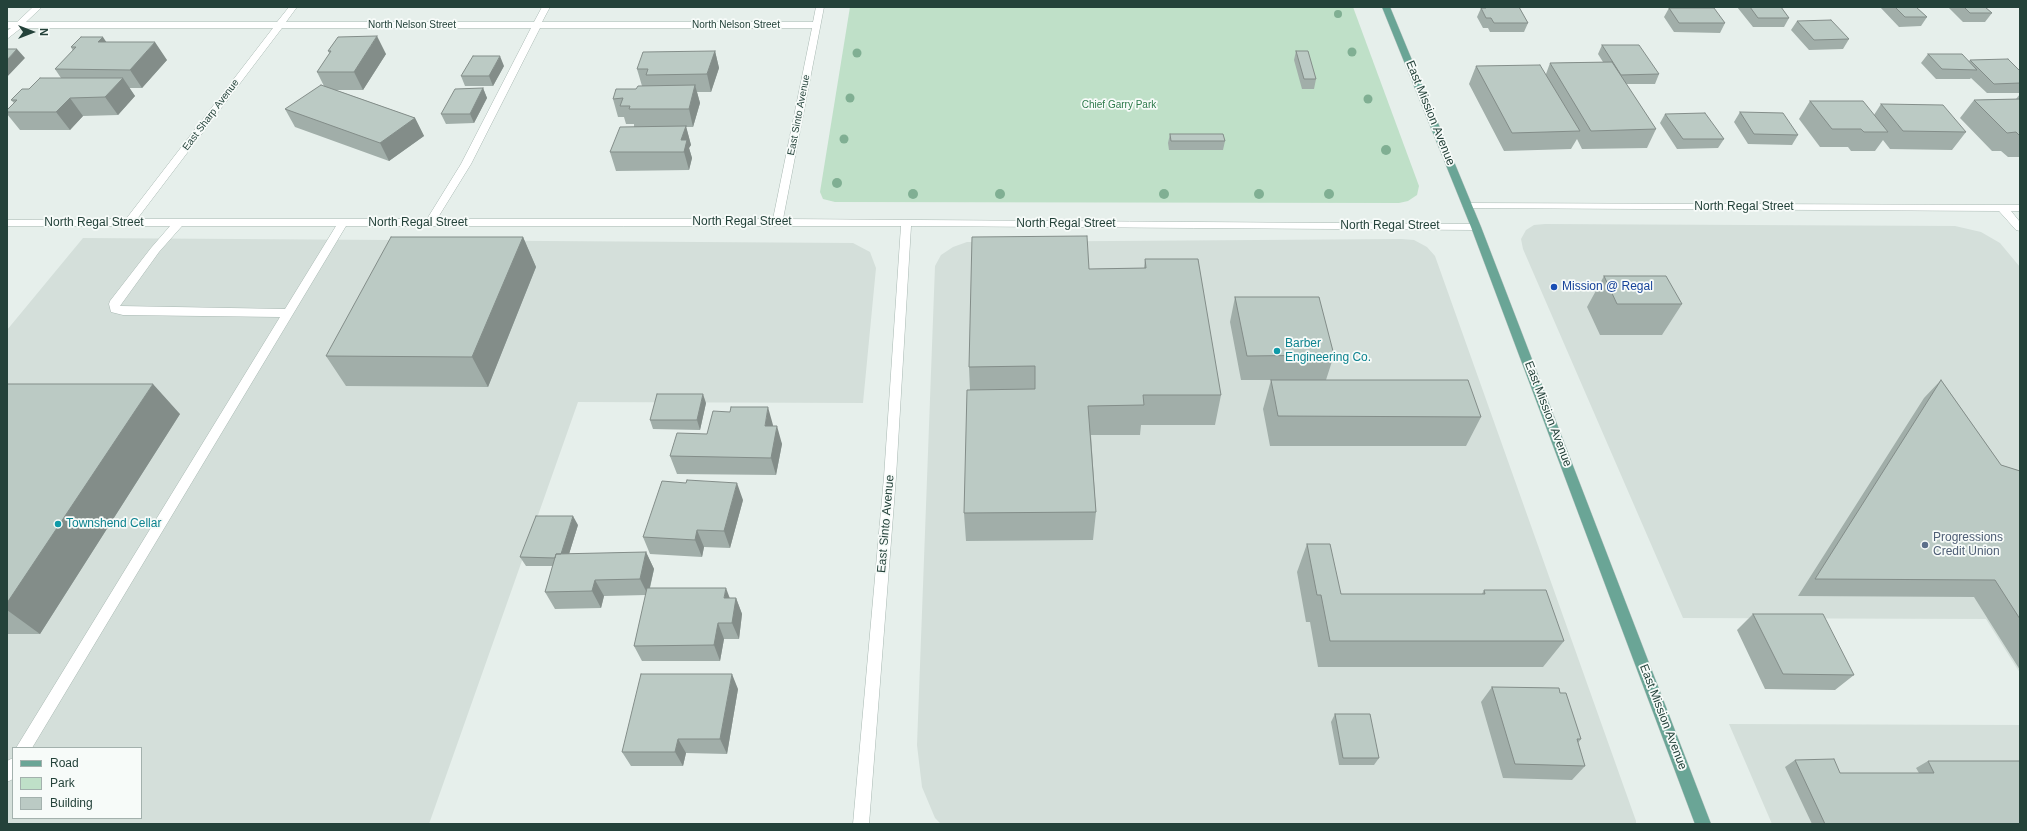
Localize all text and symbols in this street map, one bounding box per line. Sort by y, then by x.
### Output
north arrow [12,12,52,52]
street label: North Nelson Street [368,19,456,31]
street label: North Nelson Street [692,19,780,31]
text: N [38,28,50,36]
street label: East Mission Avenue [1402,58,1458,168]
street label: East Sinto Avenue [785,74,813,156]
street label: East Sharp Avenue [180,77,242,153]
park label: Chief Garry Park [1082,99,1156,111]
street label: North Regal Street [1694,200,1794,214]
street label: North Regal Street [692,215,792,229]
street label: North Regal Street [44,216,144,230]
street label: North Regal Street [368,216,468,230]
street label: North Regal Street [1016,217,1116,231]
street label: North Regal Street [1340,219,1440,233]
place label: Mission @ Regal [1562,280,1653,294]
marker: Mission @ Regal [1549,282,1559,292]
place label: Barber Engineering Co. [1285,337,1371,365]
marker: Barber Engineering Co. [1272,346,1282,356]
street label: East Mission Avenue [1521,359,1575,469]
street label: East Sinto Avenue [875,474,897,574]
place label: Townshend Cellar [66,517,161,531]
marker: Townshend Cellar [53,519,63,529]
place label: Progressions Credit Union [1933,531,2003,559]
marker: Progressions Credit Union [1920,540,1930,550]
street label: East Mission Avenue [1636,662,1690,772]
legend [12,747,142,819]
text: Road [50,756,79,770]
text: Park [50,776,75,790]
text: Building [50,796,93,810]

